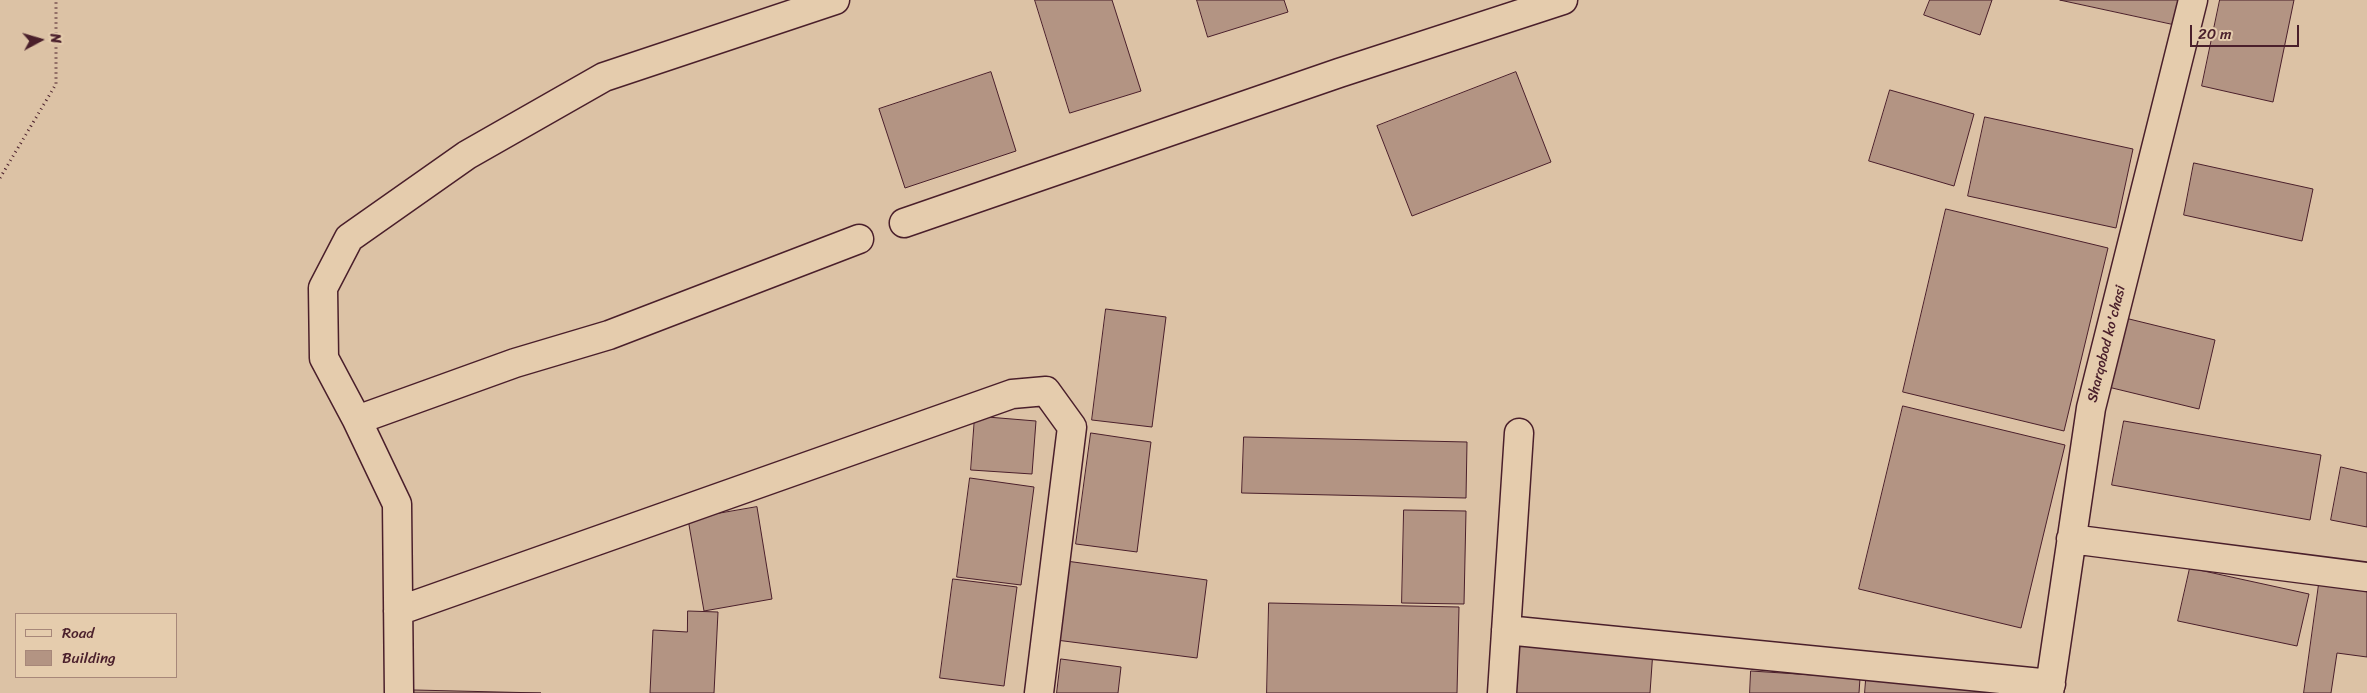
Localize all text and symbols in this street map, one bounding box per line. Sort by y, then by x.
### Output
north arrow [15,15,65,65]
scale bar [2192,15,2301,47]
text: 20 m [2198,21,2232,47]
text: N [42,32,68,45]
street label: Sharqobod ko'chasi [2084,284,2130,404]
legend [15,613,178,678]
text: Road [62,620,94,646]
text: Building [62,645,116,671]

